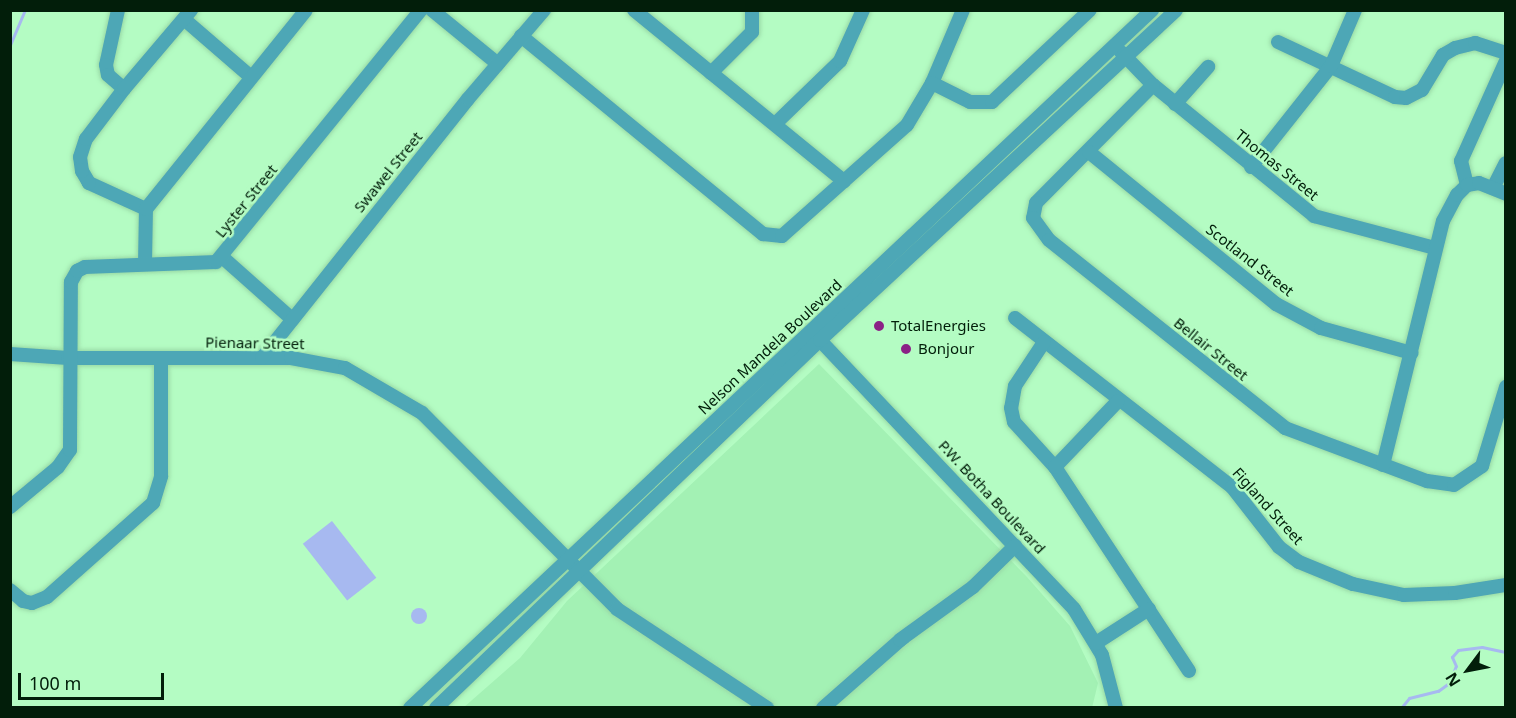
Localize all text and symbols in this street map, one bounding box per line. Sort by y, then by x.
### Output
street label: Thomas Street [1232,126,1322,204]
street label: Swawel Street [350,128,426,216]
street label: Lyster Street [211,161,281,241]
street label: Scotland Street [1203,220,1297,300]
street label: Nelson Mandela Boulevard [695,276,845,418]
street label: Bellair Street [1170,314,1252,384]
place label: TotalEnergies [891,317,986,335]
marker: TotalEnergies [872,319,886,333]
street label: Pienaar Street [205,333,305,353]
place label: Bonjour [918,340,975,358]
marker: Bonjour [899,342,913,356]
street label: P.W. Botha Boulevard [935,437,1049,557]
street label: Figland Street [1229,464,1307,548]
north arrow [1438,640,1498,700]
scale bar [21,661,166,699]
text: N [1440,668,1466,691]
text: 100 m [29,671,81,695]

